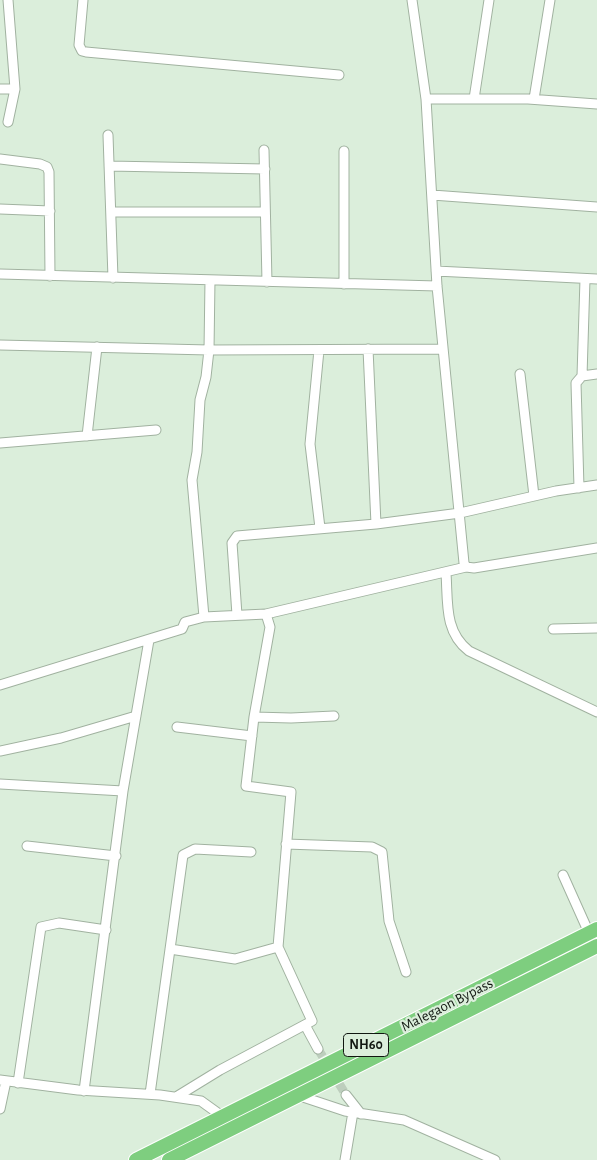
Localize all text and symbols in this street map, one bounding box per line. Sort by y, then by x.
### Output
street label: Malegaon Bypass [398,974,496,1036]
road number: NH60 [344,1034,388,1056]

